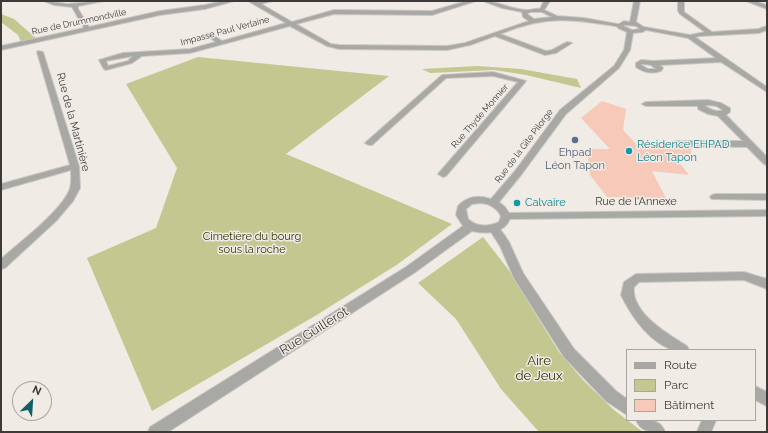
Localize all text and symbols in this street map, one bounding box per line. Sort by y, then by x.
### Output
street label: Rue de Drummondville [31,7,127,37]
street label: Impasse Paul Verlaine [179,14,271,48]
street label: Rue de la Martinière [53,71,93,173]
street label: Rue Thyde Monnier [449,82,511,150]
street label: Rue de la Gite Pilorge [493,107,555,185]
marker: Ehpad Léon Tapon [570,135,580,145]
place label: Résidence EHPAD Léon Tapon [637,138,730,164]
place label: Ehpad Léon Tapon [545,146,605,172]
marker: Résidence EHPAD Léon Tapon [624,146,634,156]
street label: Rue de l'Annexe [595,195,677,209]
place label: Calvaire [525,196,566,210]
marker: Calvaire [512,198,522,208]
park label: Cimetière du bourg sous la roche [203,230,301,256]
street label: Rue Guillerot [277,304,351,358]
legend [626,349,756,421]
park label: Aire de Jeux [515,353,563,384]
text: Route [664,358,697,372]
text: Parc [664,378,689,392]
north arrow [12,381,52,421]
text: N [30,383,43,398]
text: Bâtiment [664,398,714,412]

